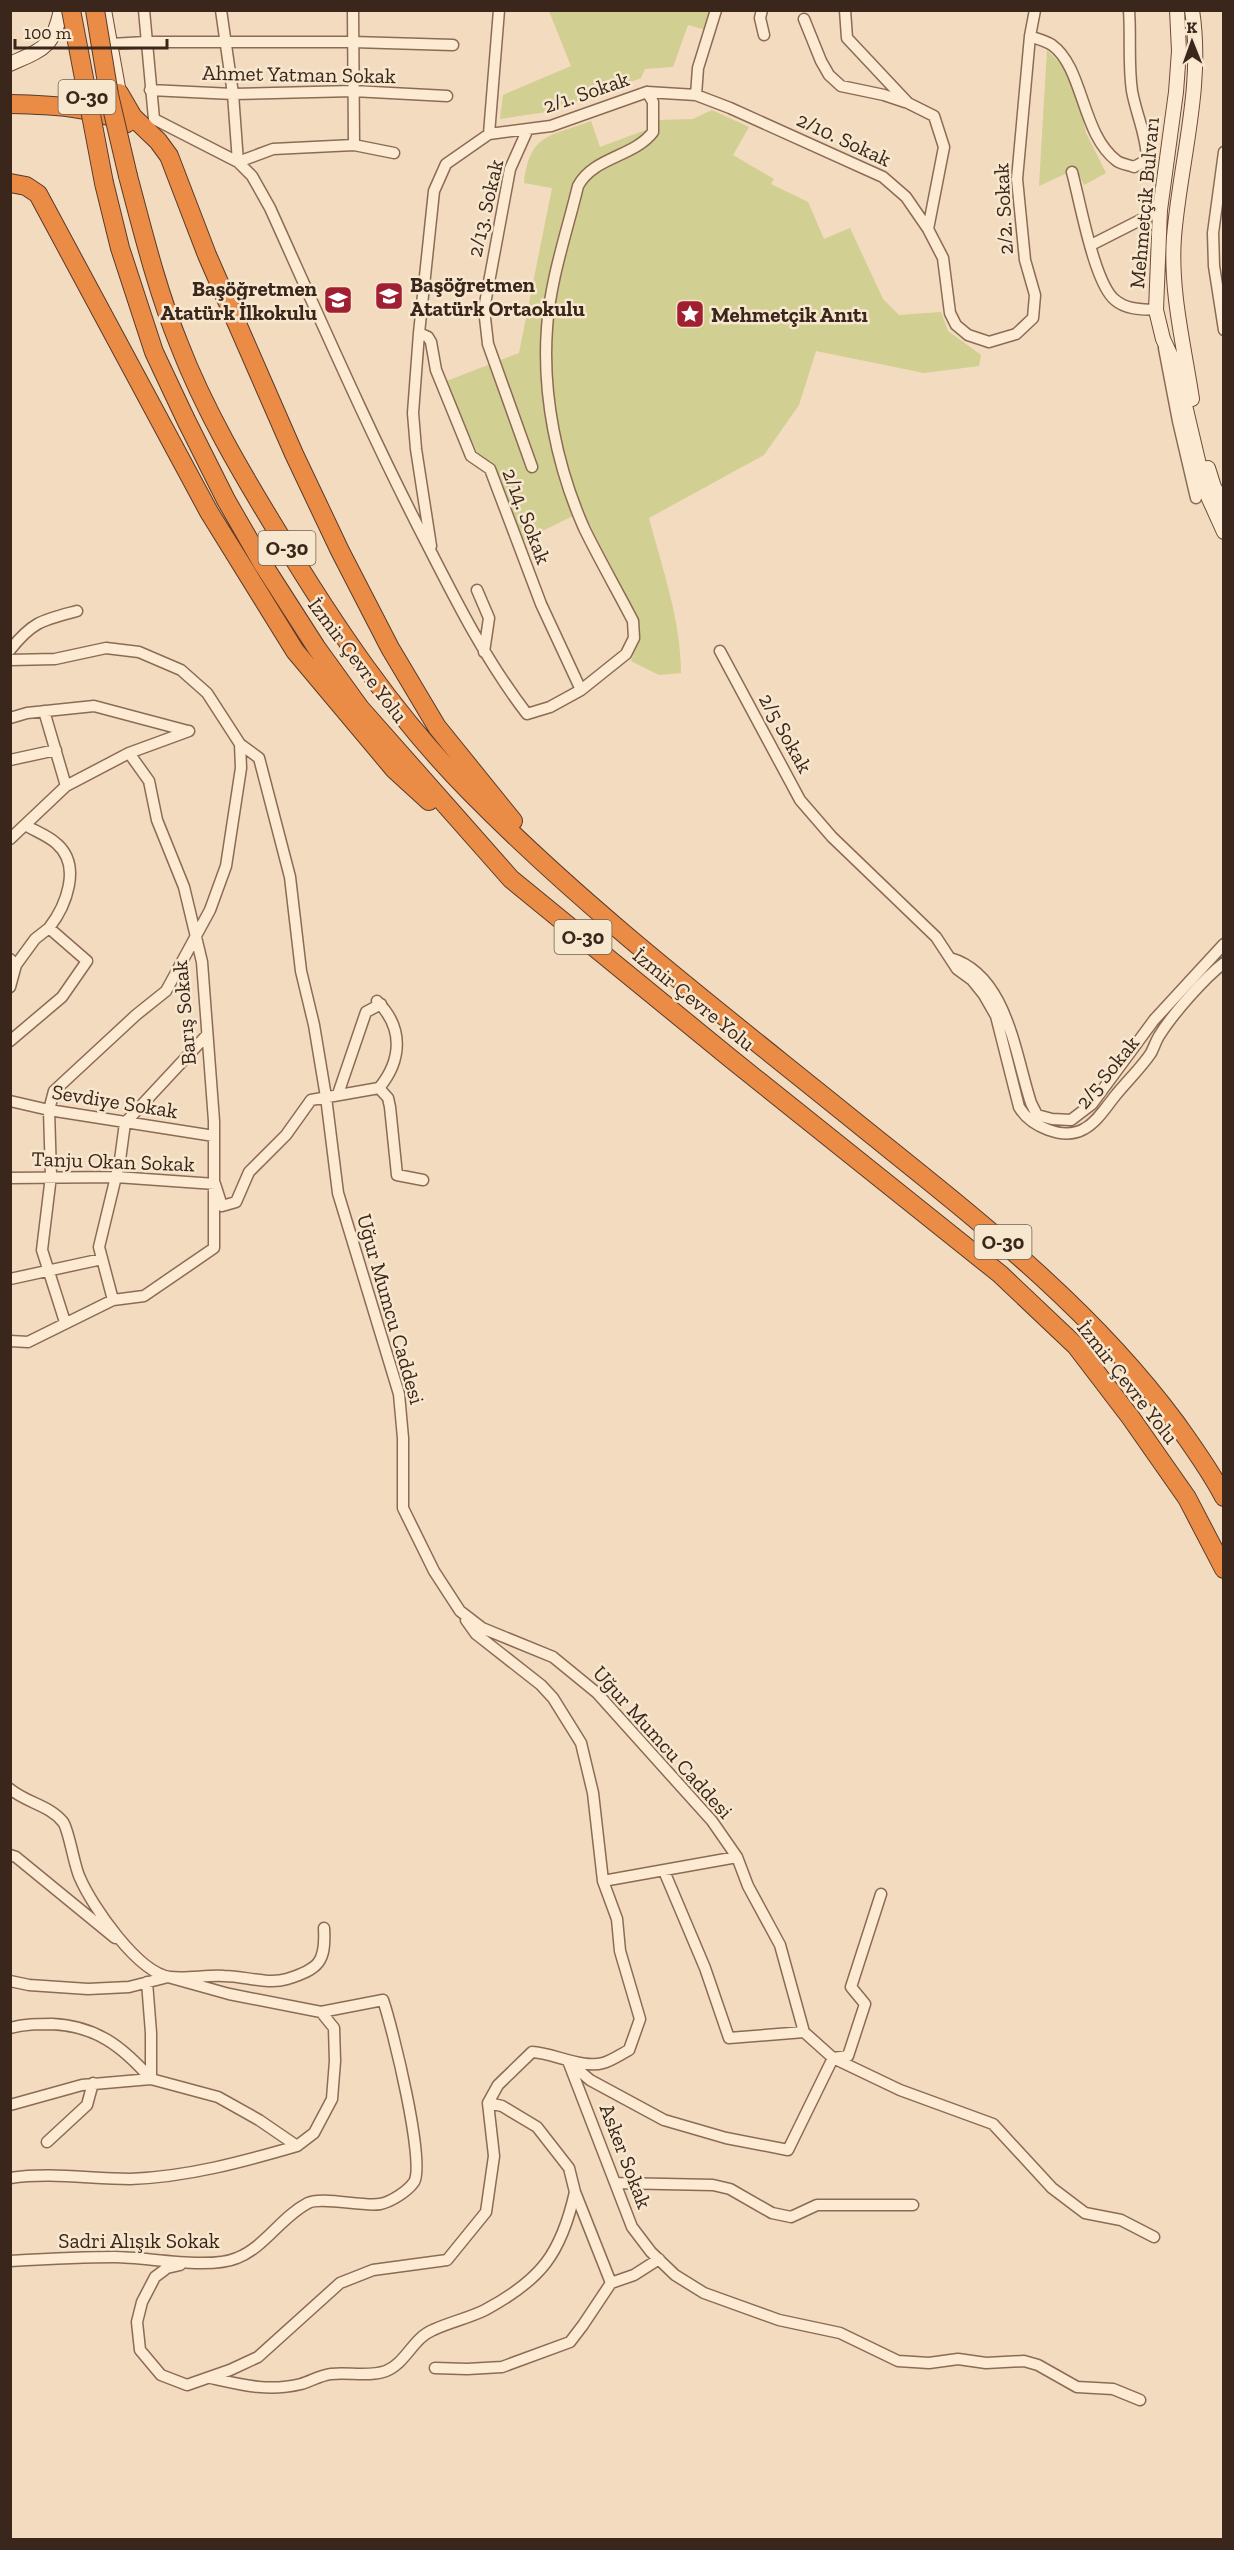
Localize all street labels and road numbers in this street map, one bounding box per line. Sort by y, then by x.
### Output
street label: Ahmet Yatman Sokak [202,60,396,88]
street label: 2/1. Sokak [540,66,632,118]
road number: O-30 [58,80,116,114]
street label: 2/10. Sokak [793,106,895,172]
street label: Mehmetçik Bulvarı [1124,116,1164,290]
street label: 2/13. Sokak [462,157,508,259]
street label: 2/2. Sokak [988,162,1018,255]
street label: 2/14. Sokak [497,465,557,567]
road number: O-30 [258,531,316,565]
street label: İzmir Çevre Yolu [303,593,413,727]
street label: 2/5 Sokak [754,689,818,777]
road number: O-30 [554,920,612,954]
street label: İzmir Çevre Yolu [628,942,760,1056]
street label: Barış Sokak [167,959,201,1067]
street label: 2/5 Sokak [1070,1030,1144,1114]
street label: Sevdiye Sokak [50,1079,180,1123]
street label: Tanju Okan Sokak [31,1146,195,1177]
street label: Uğur Mumcu Caddesi [352,1211,430,1407]
road number: O-30 [974,1225,1032,1259]
street label: İzmir Çevre Yolu [1072,1315,1184,1449]
street label: Uğur Mumcu Caddesi [588,1660,738,1824]
street label: Asker Sokak [595,2100,657,2212]
street label: Sadri Alışık Sokak [58,2228,220,2253]

